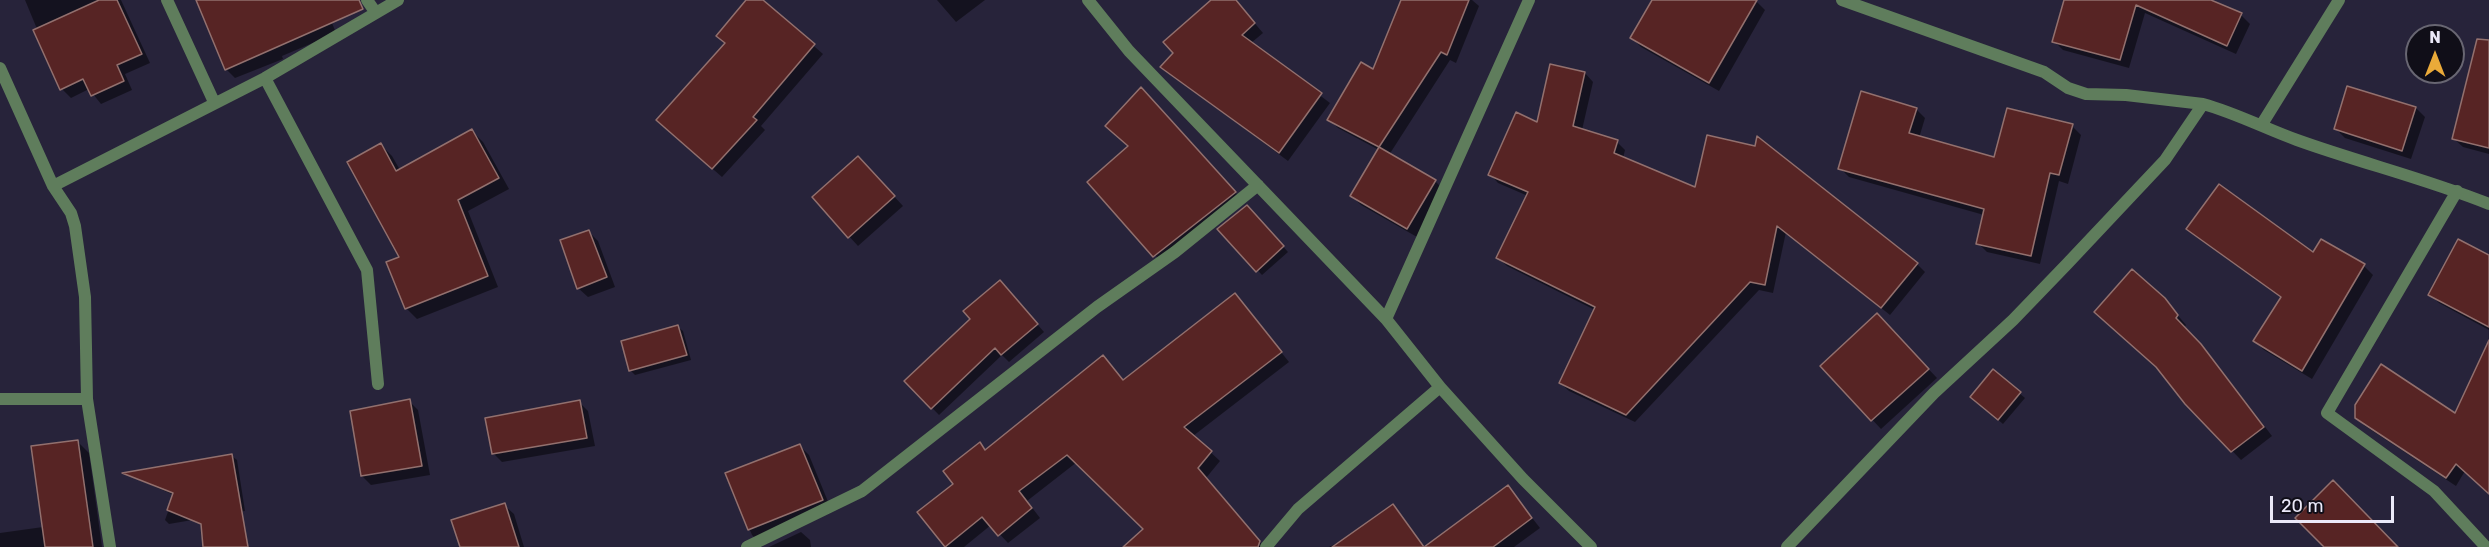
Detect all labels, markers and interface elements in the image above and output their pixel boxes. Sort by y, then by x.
north arrow [2405,24,2465,84]
text: N [2429,28,2441,47]
scale bar [2273,484,2398,522]
text: 20 m [2281,495,2323,517]

